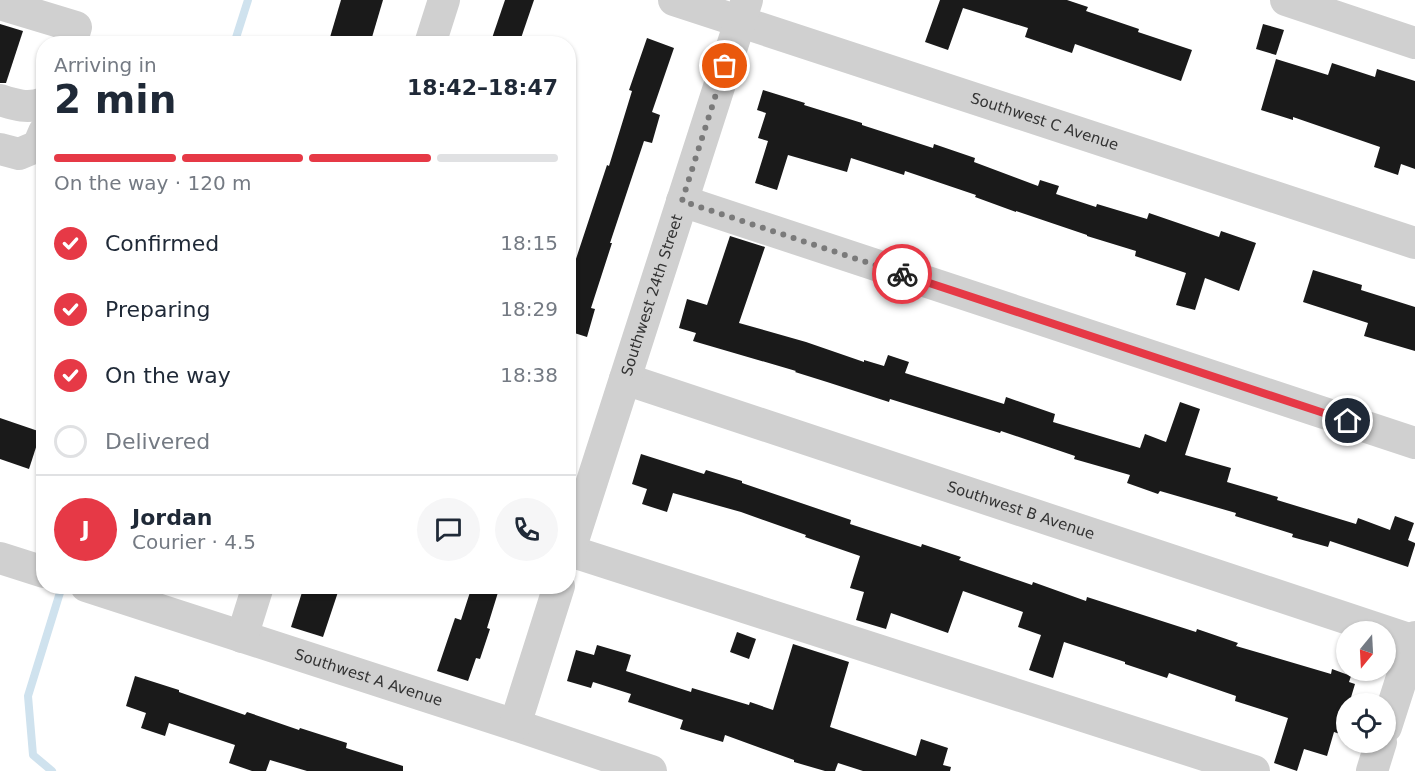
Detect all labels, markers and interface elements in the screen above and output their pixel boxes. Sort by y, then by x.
pin [699,40,750,91]
icon: bag [708,49,741,82]
text: Arriving in [54,53,157,77]
text: 18:42–18:47 [407,75,558,100]
text: 2 min [54,77,176,122]
street label: Southwest C Avenue [968,89,1121,154]
text: On the way · 120 m [54,171,252,195]
street label: Southwest 24th Street [618,212,686,378]
icon: check [54,227,87,260]
text: Confirmed [105,231,219,256]
text: 18:15 [500,231,558,255]
courier [872,244,932,304]
icon: bike [886,258,919,291]
icon: check [54,293,87,326]
text: Preparing [105,297,211,322]
text: 18:29 [500,297,558,321]
icon: check [54,359,87,392]
text: On the way [105,363,231,388]
text: 18:38 [500,363,558,387]
pin [1322,395,1373,446]
icon: home [1331,404,1364,437]
text: Delivered [105,429,210,454]
street label: Southwest B Avenue [945,477,1097,543]
button: chat [417,498,480,561]
button: phone [495,498,558,561]
text: Jordan [132,505,212,530]
text: J [81,517,90,542]
text: Courier · 4.5 [132,530,256,554]
north arrow [1336,621,1396,681]
map controls [1336,621,1396,753]
street label: Southwest A Avenue [292,645,445,710]
button: locate [1336,693,1396,753]

